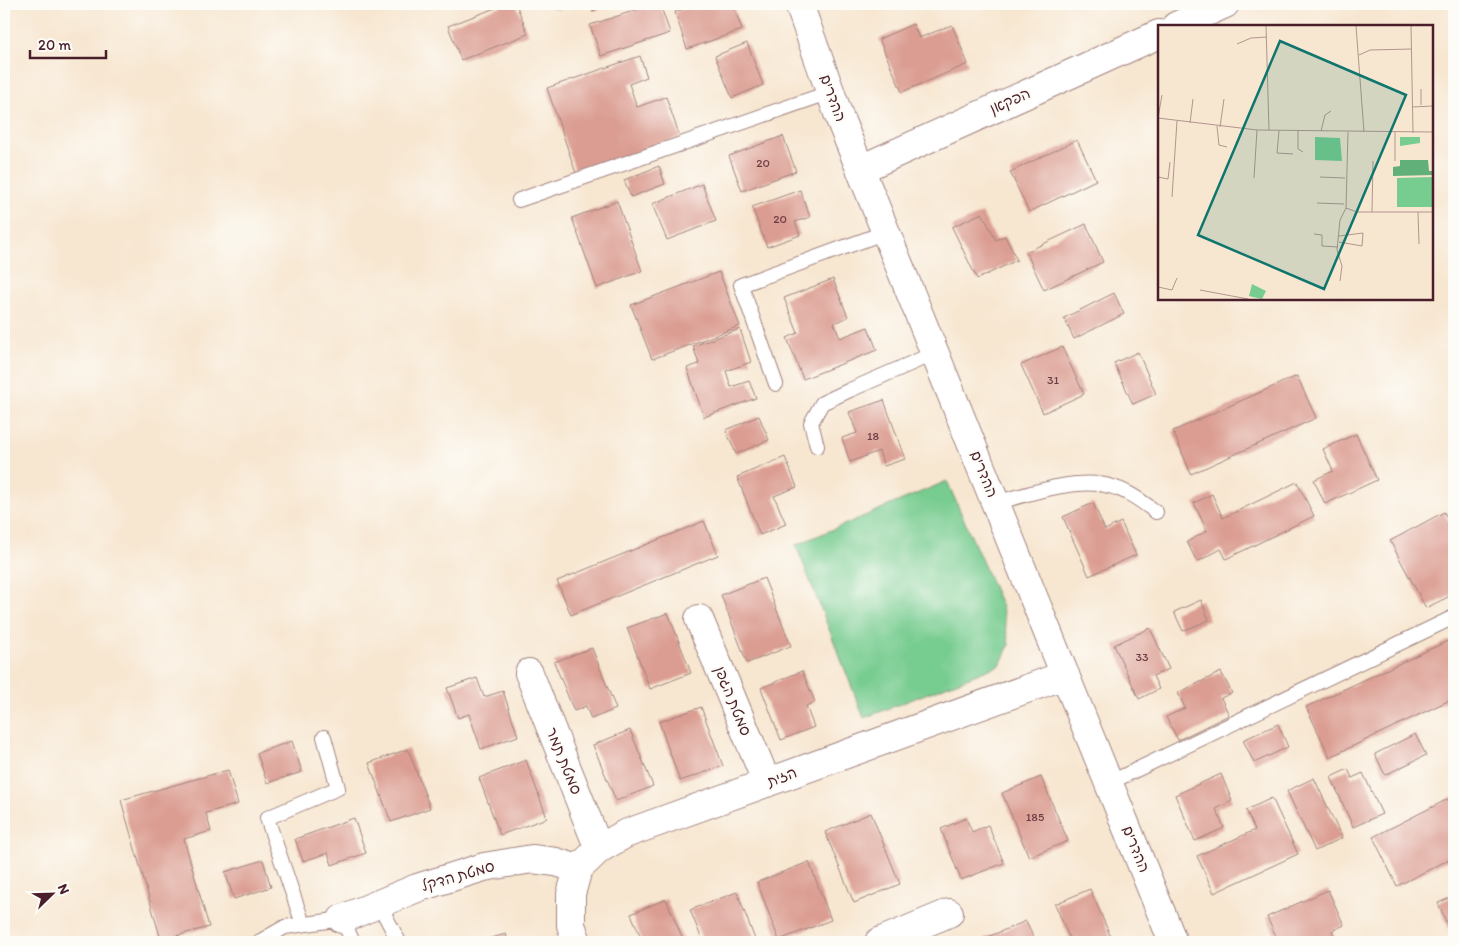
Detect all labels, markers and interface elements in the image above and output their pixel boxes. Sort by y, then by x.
inset map [1158,25,1433,300]
scale bar [30,28,106,60]
text: 20 m [38,36,72,54]
street label: ההדרים [816,72,850,124]
street label: הפקאן [987,84,1033,118]
house number: 20 [756,156,770,170]
house number: 20 [773,212,787,226]
house number: 31 [1047,373,1059,387]
house number: 18 [867,429,879,443]
street label: ההדרים [966,448,1002,500]
house number: 33 [1135,650,1149,664]
street label: סמטת הגפן [711,663,755,739]
street label: סמטת תמר [542,725,586,797]
street label: הזית [764,763,799,791]
house number: 185 [1026,810,1044,824]
street label: ההדרים [1118,823,1154,875]
street label: סמטת הדקל [419,857,497,895]
north arrow [28,868,78,918]
text: N [54,881,73,897]

